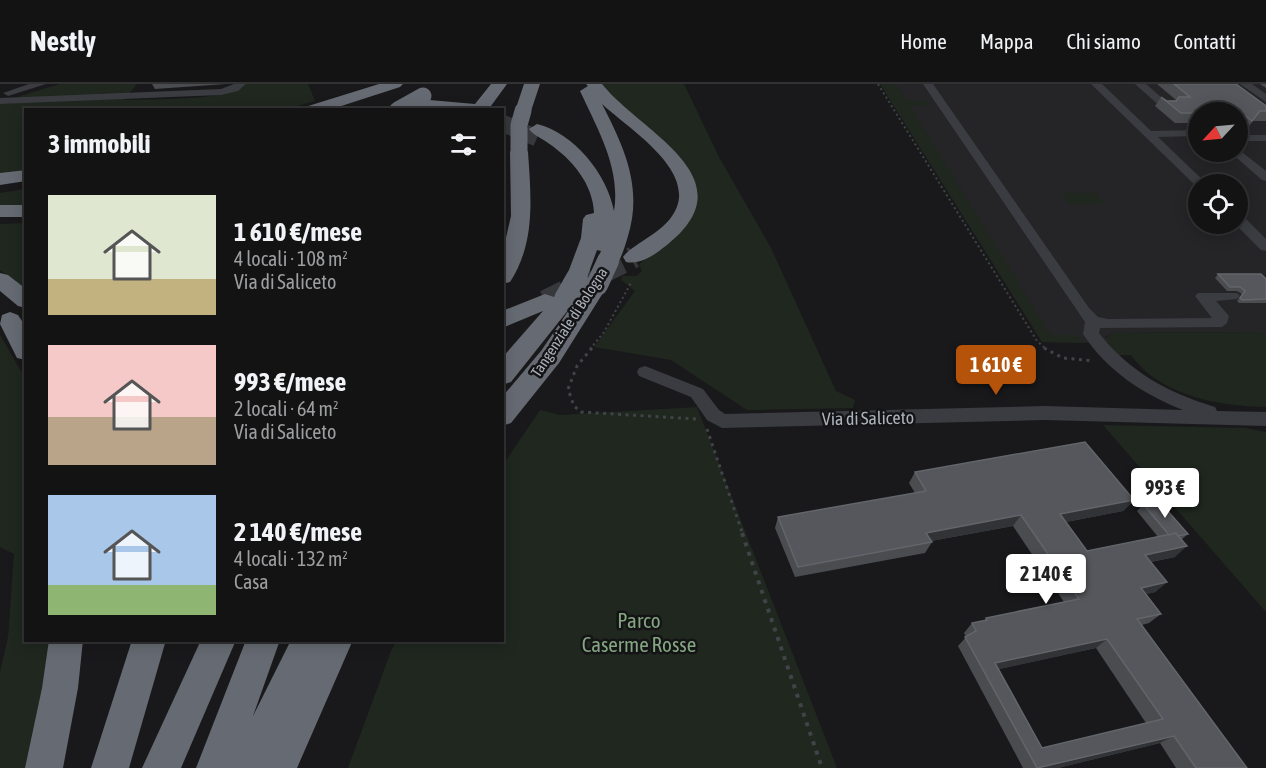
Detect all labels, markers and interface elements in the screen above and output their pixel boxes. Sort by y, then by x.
text: Nestly [30,25,96,57]
text: Home [900,29,947,53]
text: Mappa [980,29,1033,53]
text: Chi siamo [1066,29,1141,53]
text: Contatti [1174,29,1236,53]
north arrow [1188,102,1248,162]
map controls [1188,102,1248,234]
icon: filters [447,128,480,161]
text: 3 immobili [48,129,151,159]
button: locate [1188,174,1248,234]
text: 1 610 €/mese [234,217,362,247]
icon: home [96,219,168,291]
text: 4 locali · 108 m² [234,247,348,270]
street label: Tangenziale di Bologna [527,264,611,380]
text: Via di Saliceto [234,270,336,293]
pin: 1 610 € [941,345,1051,396]
text: 1 610 € [970,353,1022,376]
text: 993 €/mese [234,367,346,397]
icon: home [96,369,168,441]
text: 2 locali · 64 m² [234,397,339,420]
street label: Via di Saliceto [822,407,914,429]
text: Via di Saliceto [234,420,336,443]
pin: 993 € [1123,468,1207,519]
text: 993 € [1145,476,1185,499]
text: 2 140 €/mese [234,517,362,547]
icon: home [96,519,168,591]
text: 4 locali · 132 m² [234,547,348,570]
pin: 2 140 € [991,554,1101,605]
text: 2 140 € [1020,562,1072,585]
text: Casa [234,570,269,593]
park label: Parco Caserme Rosse [582,608,696,656]

